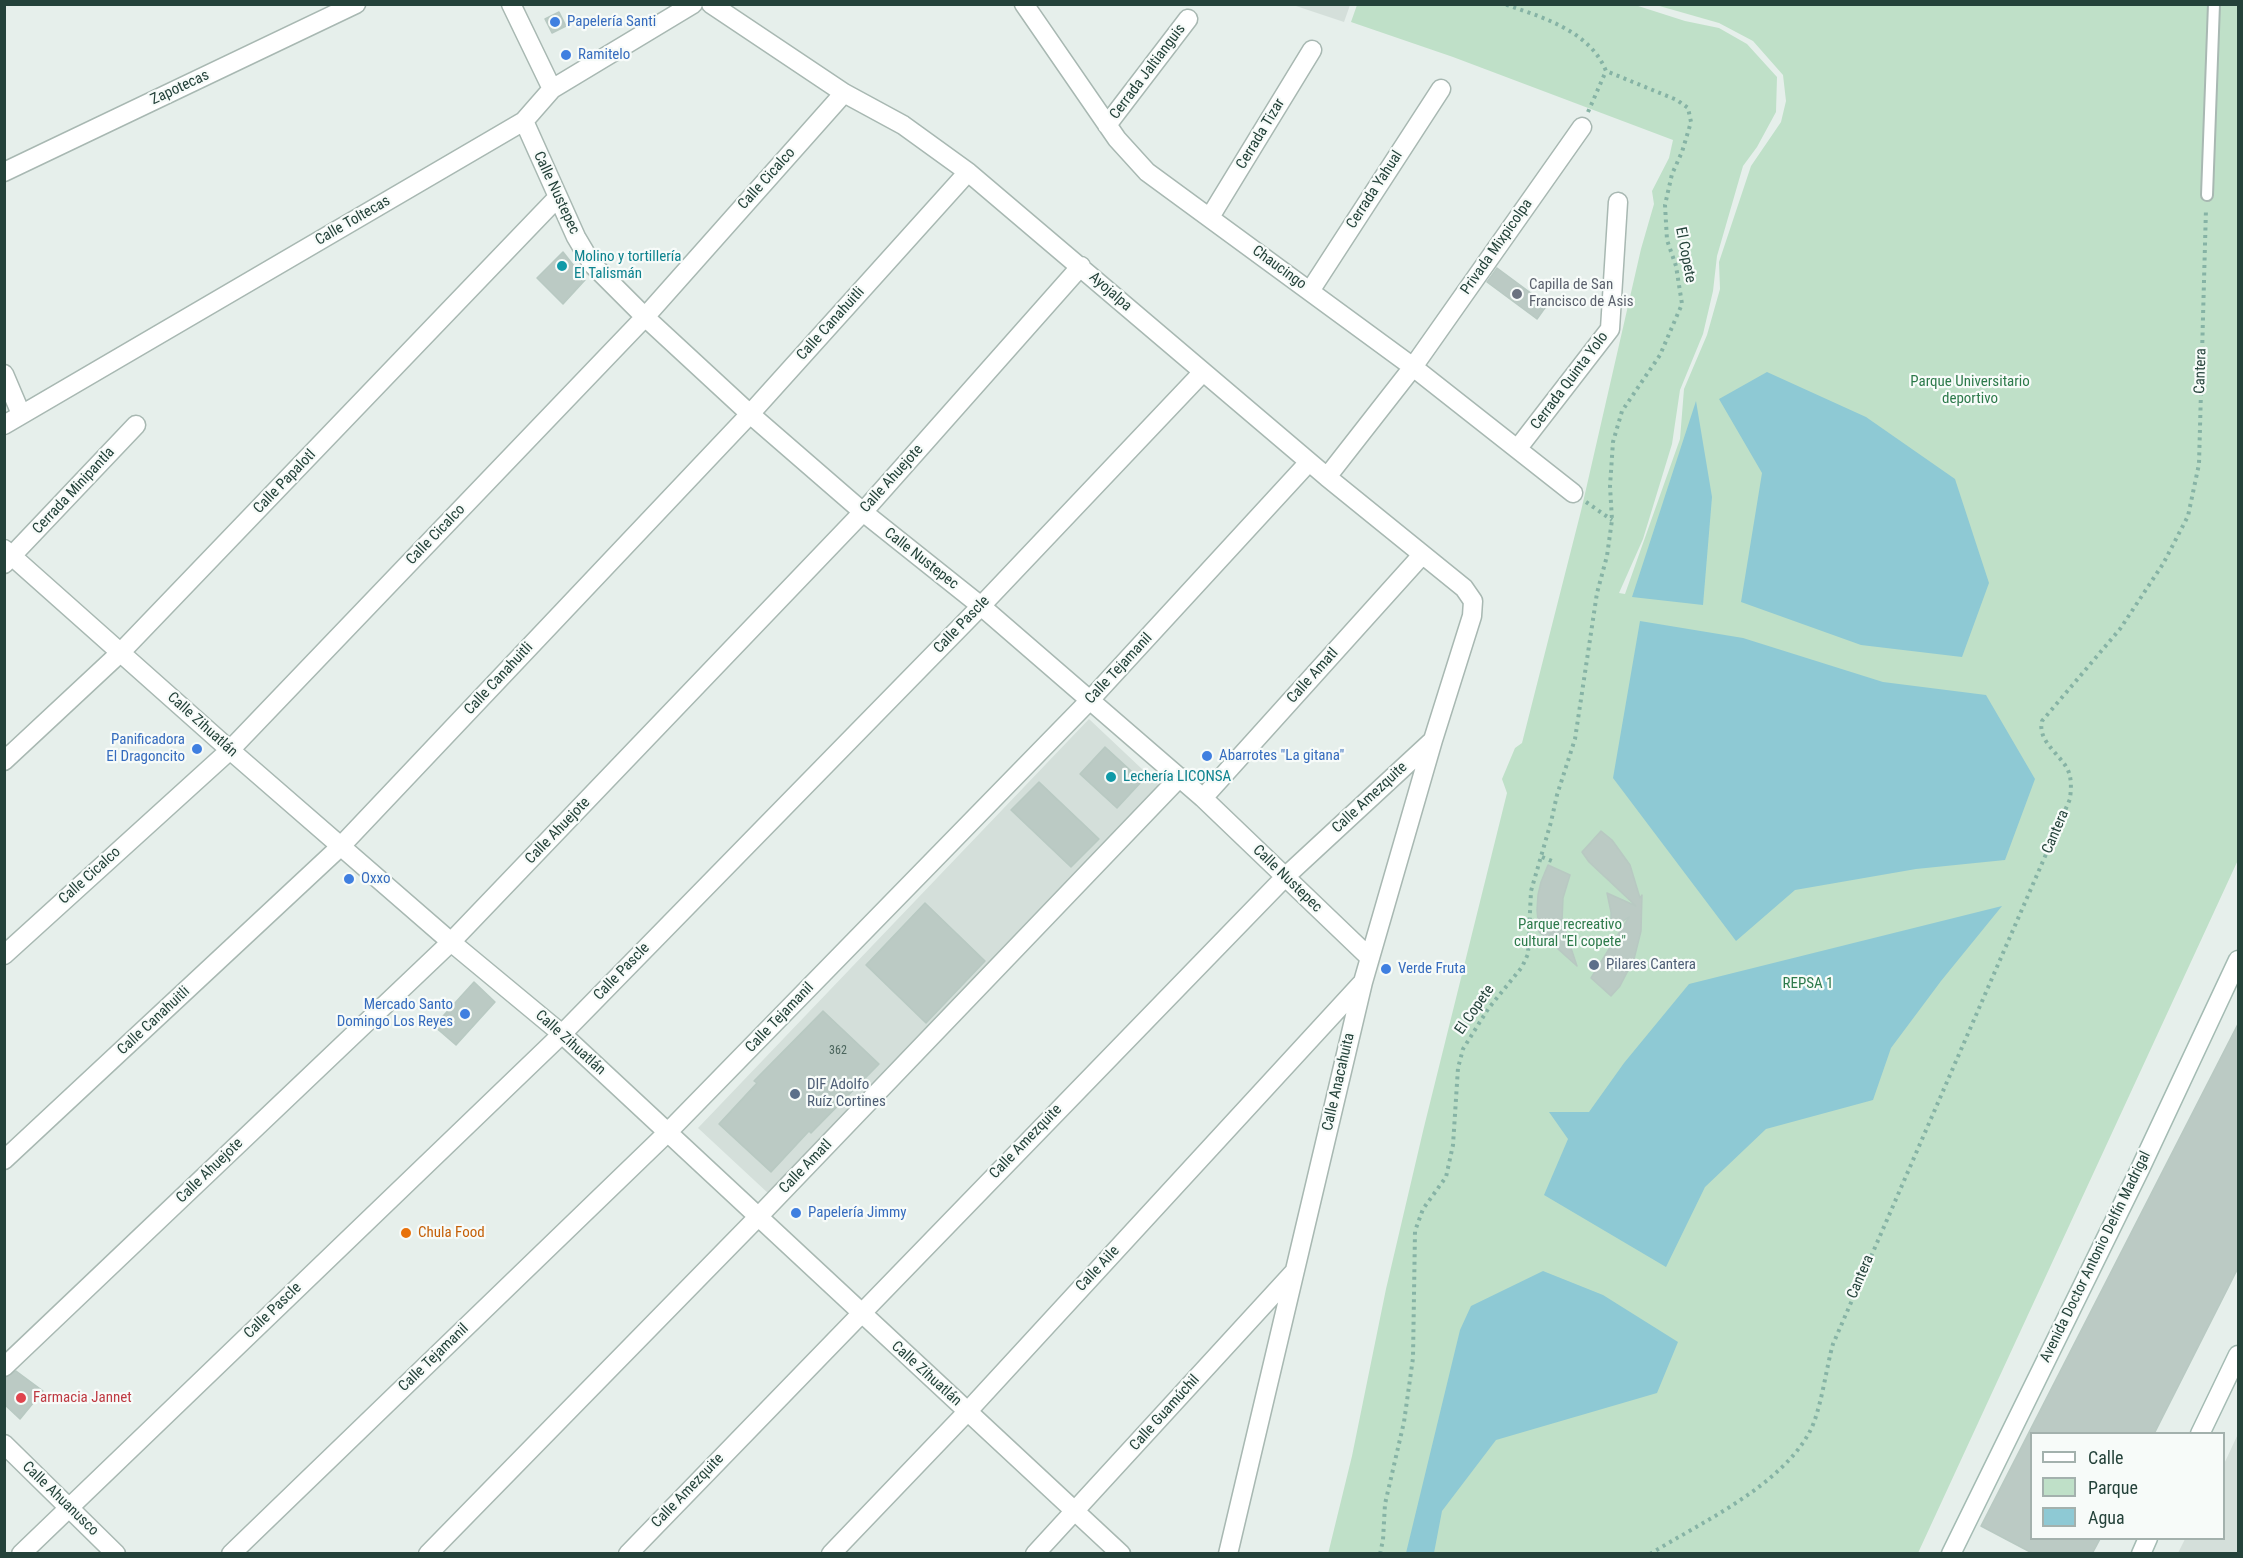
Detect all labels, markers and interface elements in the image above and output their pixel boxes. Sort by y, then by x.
place label: Papelería Santi [567,13,656,31]
marker: Papelería Santi [548,15,562,29]
street label: Cerrada Jaltianguis [1106,21,1190,123]
place label: Ramitelo [578,46,630,64]
marker: Ramitelo [559,48,573,62]
street label: Zapotecas [148,67,212,109]
street label: Cerrada Tizar [1233,95,1289,173]
street label: Calle Cicalco [735,144,799,214]
street label: Cerrada Yahual [1343,148,1407,232]
street label: Calle Nustepec [529,149,583,237]
street label: Calle Toltecas [312,192,394,250]
street label: Privada Mixpicolpa [1457,196,1537,298]
street label: El Copete [1671,226,1699,284]
street label: Chaucingo [1248,242,1310,294]
place label: Molino y tortillería El Talismán [574,248,682,283]
marker: Molino y tortillería El Talismán [555,259,569,273]
street label: Ayojalpa [1085,269,1135,315]
place label: Capilla de San Francisco de Asis [1529,276,1634,311]
street label: Calle Canahuitli [793,284,869,364]
marker: Capilla de San Francisco de Asis [1510,287,1524,301]
street label: Cerrada Quinta Yolo [1527,329,1613,433]
street label: Cantera [2191,348,2211,394]
park label: Parque Universitario deportivo [1910,373,2030,408]
street label: Calle Ahuejote [857,441,927,517]
street label: Cerrada Minipantla [29,444,119,538]
street label: Calle Papalotl [250,446,320,518]
street label: Calle Cicalco [403,501,469,569]
street label: Calle Nustepec [880,524,962,594]
street label: Calle Pascle [930,593,994,657]
street label: Calle Tejamanil [1082,630,1156,708]
street label: Calle Canahuitli [461,639,537,719]
street label: Calle Amatl [1284,645,1342,707]
street label: Calle Zihuatlán [163,689,241,761]
place label: Panificadora El Dragoncito [106,731,185,766]
marker: Panificadora El Dragoncito [190,742,204,756]
place label: Abarrotes "La gitana" [1219,747,1344,765]
marker: Abarrotes "La gitana" [1200,749,1214,763]
street label: Calle Amezquite [1329,759,1411,837]
place label: Lechería LICONSA [1123,768,1231,786]
marker: Lechería LICONSA [1104,770,1118,784]
street label: Calle Ahuejote [522,794,594,868]
street label: Cantera [2039,807,2073,857]
street label: Calle Nustepec [1249,842,1325,916]
street label: Calle Cicalco [55,844,125,908]
place label: Oxxo [361,870,391,888]
marker: Oxxo [342,872,356,886]
park label: Parque recreativo cultural "El copete" [1514,916,1626,951]
street label: Calle Pascle [590,940,654,1004]
place label: Pilares Cantera [1606,956,1696,974]
marker: Pilares Cantera [1587,958,1601,972]
place label: Verde Fruta [1398,960,1466,978]
marker: Verde Fruta [1379,962,1393,976]
park label: REPSA 1 [1782,975,1834,993]
street label: Calle Tejamanil [742,979,818,1057]
street label: El Copete [1451,982,1499,1038]
street label: Calle Canahuitli [114,983,194,1059]
place label: Mercado Santo Domingo Los Reyes [337,996,453,1031]
marker: Mercado Santo Domingo Los Reyes [458,1007,472,1021]
street label: Calle Zihuatlán [531,1007,609,1079]
street label: Calle Anacahuita [1319,1031,1359,1133]
house number: 362 [829,1044,847,1058]
place label: DIF Adolfo Ruíz Cortines [807,1076,886,1111]
marker: DIF Adolfo Ruíz Cortines [788,1087,802,1101]
street label: Calle Amezquite [986,1101,1066,1183]
street label: Calle Ahuejote [173,1135,247,1207]
street label: Calle Amatl [776,1136,836,1198]
street label: Avenida Doctor Antonio Delfín Madrigal [2037,1148,2155,1366]
place label: Papelería Jimmy [808,1204,907,1222]
marker: Papelería Jimmy [789,1206,803,1220]
place label: Chula Food [418,1224,485,1242]
marker: Chula Food [399,1226,413,1240]
street label: Calle Aile [1072,1243,1124,1295]
street label: Cantera [1844,1252,1878,1302]
street label: Calle Pascle [241,1279,305,1343]
street label: Calle Tejamanil [395,1320,473,1396]
street label: Calle Zihuatlán [887,1338,965,1410]
street label: Calle Guamúchil [1126,1371,1204,1455]
place label: Farmacia Jannet [33,1389,132,1407]
marker: Farmacia Jannet [14,1391,28,1405]
legend [2030,1432,2225,1540]
text: Calle [2088,1447,2124,1468]
street label: Calle Amezquite [648,1450,728,1532]
street label: Calle Ahuanusco [18,1458,102,1540]
text: Parque [2088,1477,2138,1498]
text: Agua [2088,1507,2125,1528]

